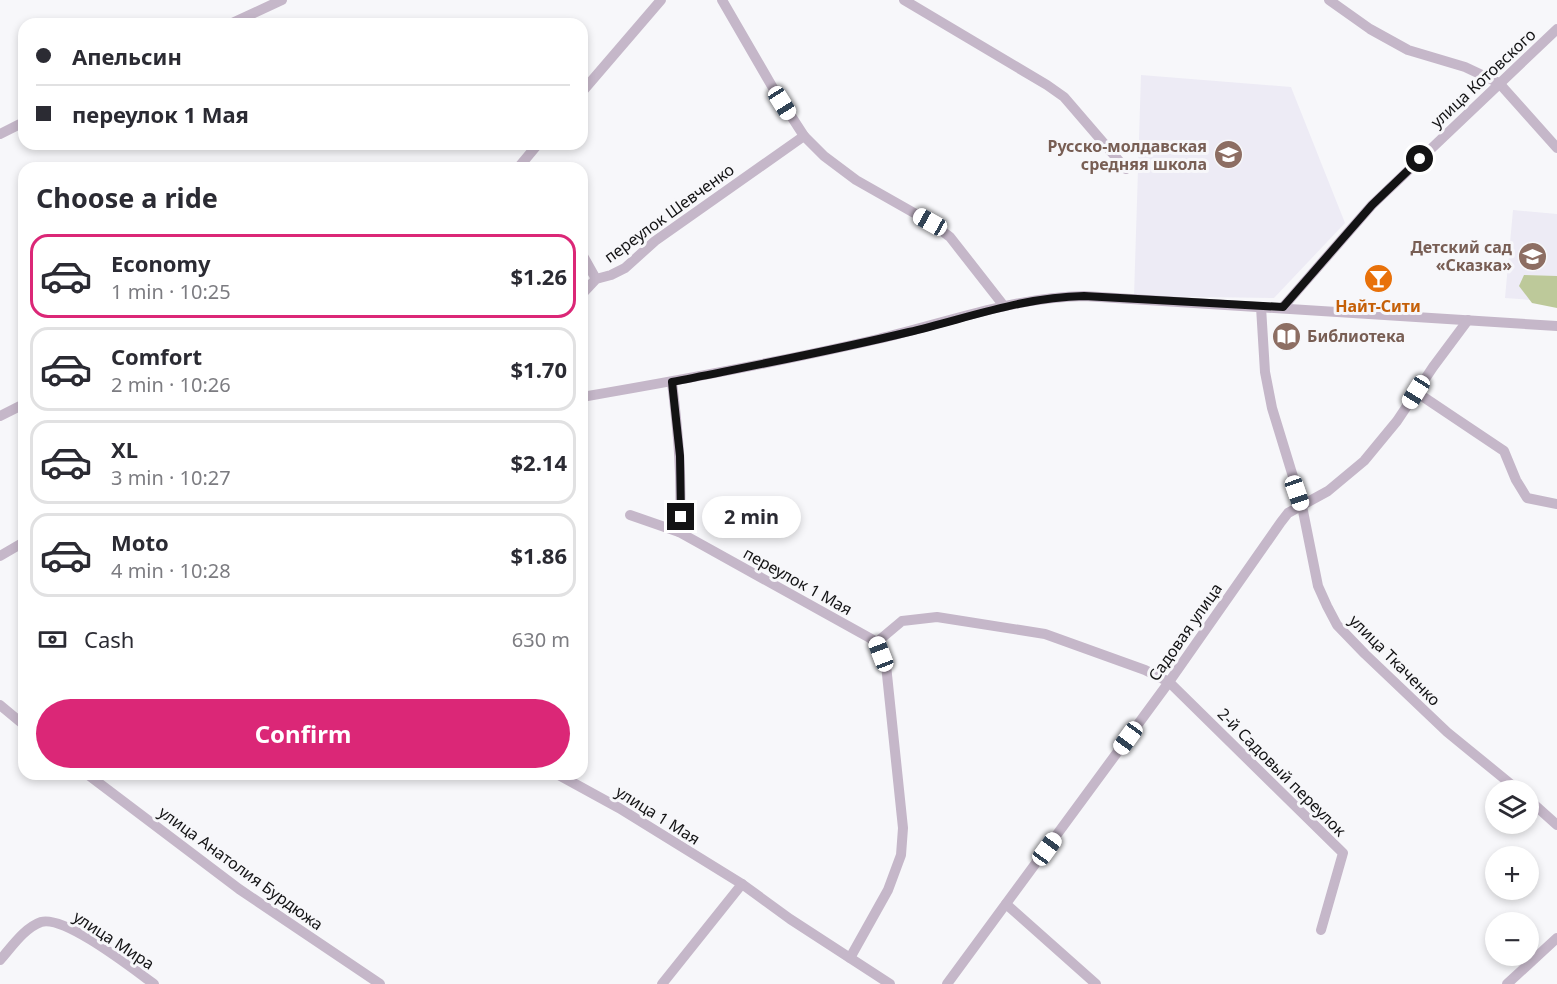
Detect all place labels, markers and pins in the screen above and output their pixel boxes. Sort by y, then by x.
place label: Русско-молдавская средняя школа [1047,135,1207,175]
school or university icon: Русско-молдавская средняя школа [1212,139,1244,171]
place label: Детский сад «Сказка» [1410,236,1513,276]
school or university icon: Детский сад «Сказка» [1517,240,1549,272]
bar icon: Найт-Сити [1362,262,1394,294]
place label: Найт-Сити [1335,295,1421,317]
library icon: Библиотека [1270,320,1302,352]
place label: Библиотека [1307,325,1405,347]

